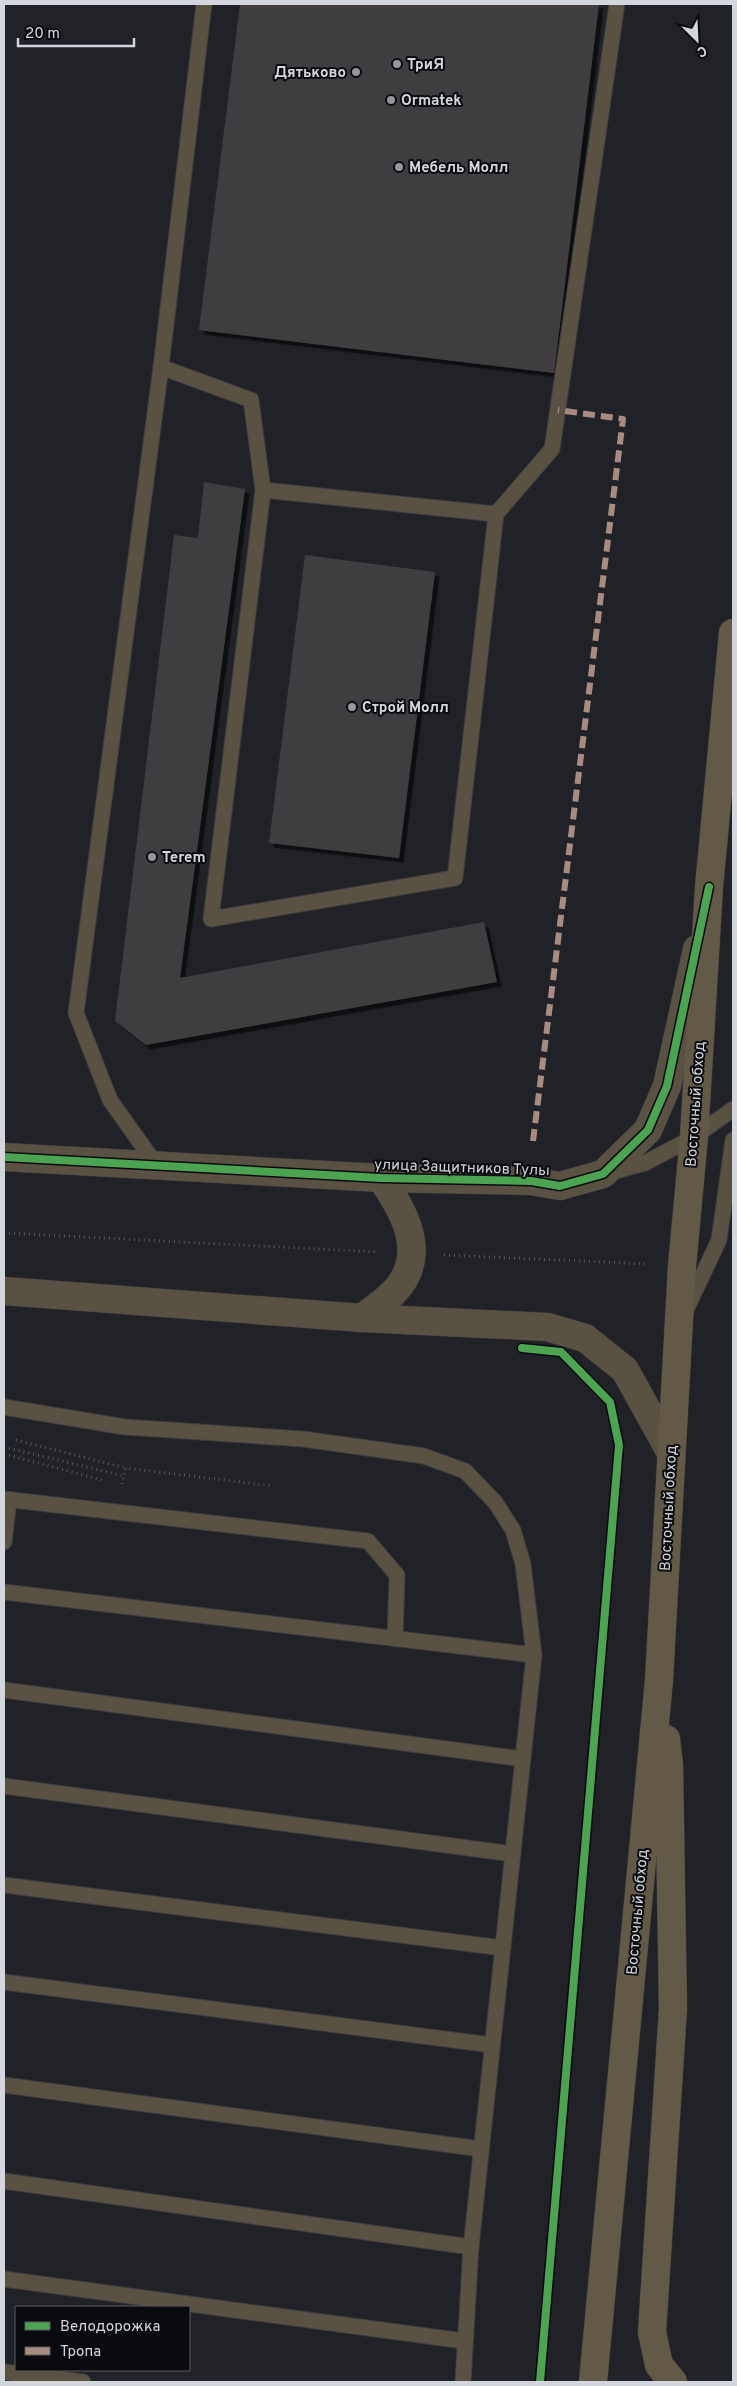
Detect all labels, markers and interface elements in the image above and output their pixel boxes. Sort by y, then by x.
scale bar [18,15,134,47]
north arrow [672,15,722,65]
text: 20 m [25,25,60,44]
text: С [694,41,709,60]
place label: ТриЯ [407,56,444,75]
marker: ТриЯ [391,58,403,70]
place label: Дятьково [274,64,346,83]
marker: Дятьково [350,66,362,78]
place label: Ormatek [401,92,462,111]
marker: Ormatek [385,94,397,106]
place label: Мебель Молл [409,159,508,178]
marker: Мебель Молл [393,161,405,173]
place label: Строй Молл [362,699,449,718]
marker: Строй Молл [346,701,358,713]
place label: Terem [162,849,206,868]
marker: Terem [146,851,158,863]
street label: Восточный обход [683,1041,710,1168]
street label: улица Защитников Тулы [374,1156,550,1181]
street label: Восточный обход [657,1445,682,1571]
street label: Восточный обход [624,1849,653,1976]
legend [15,2306,190,2371]
text: Велодорожка [60,2318,160,2337]
text: Тропа [60,2343,101,2362]

